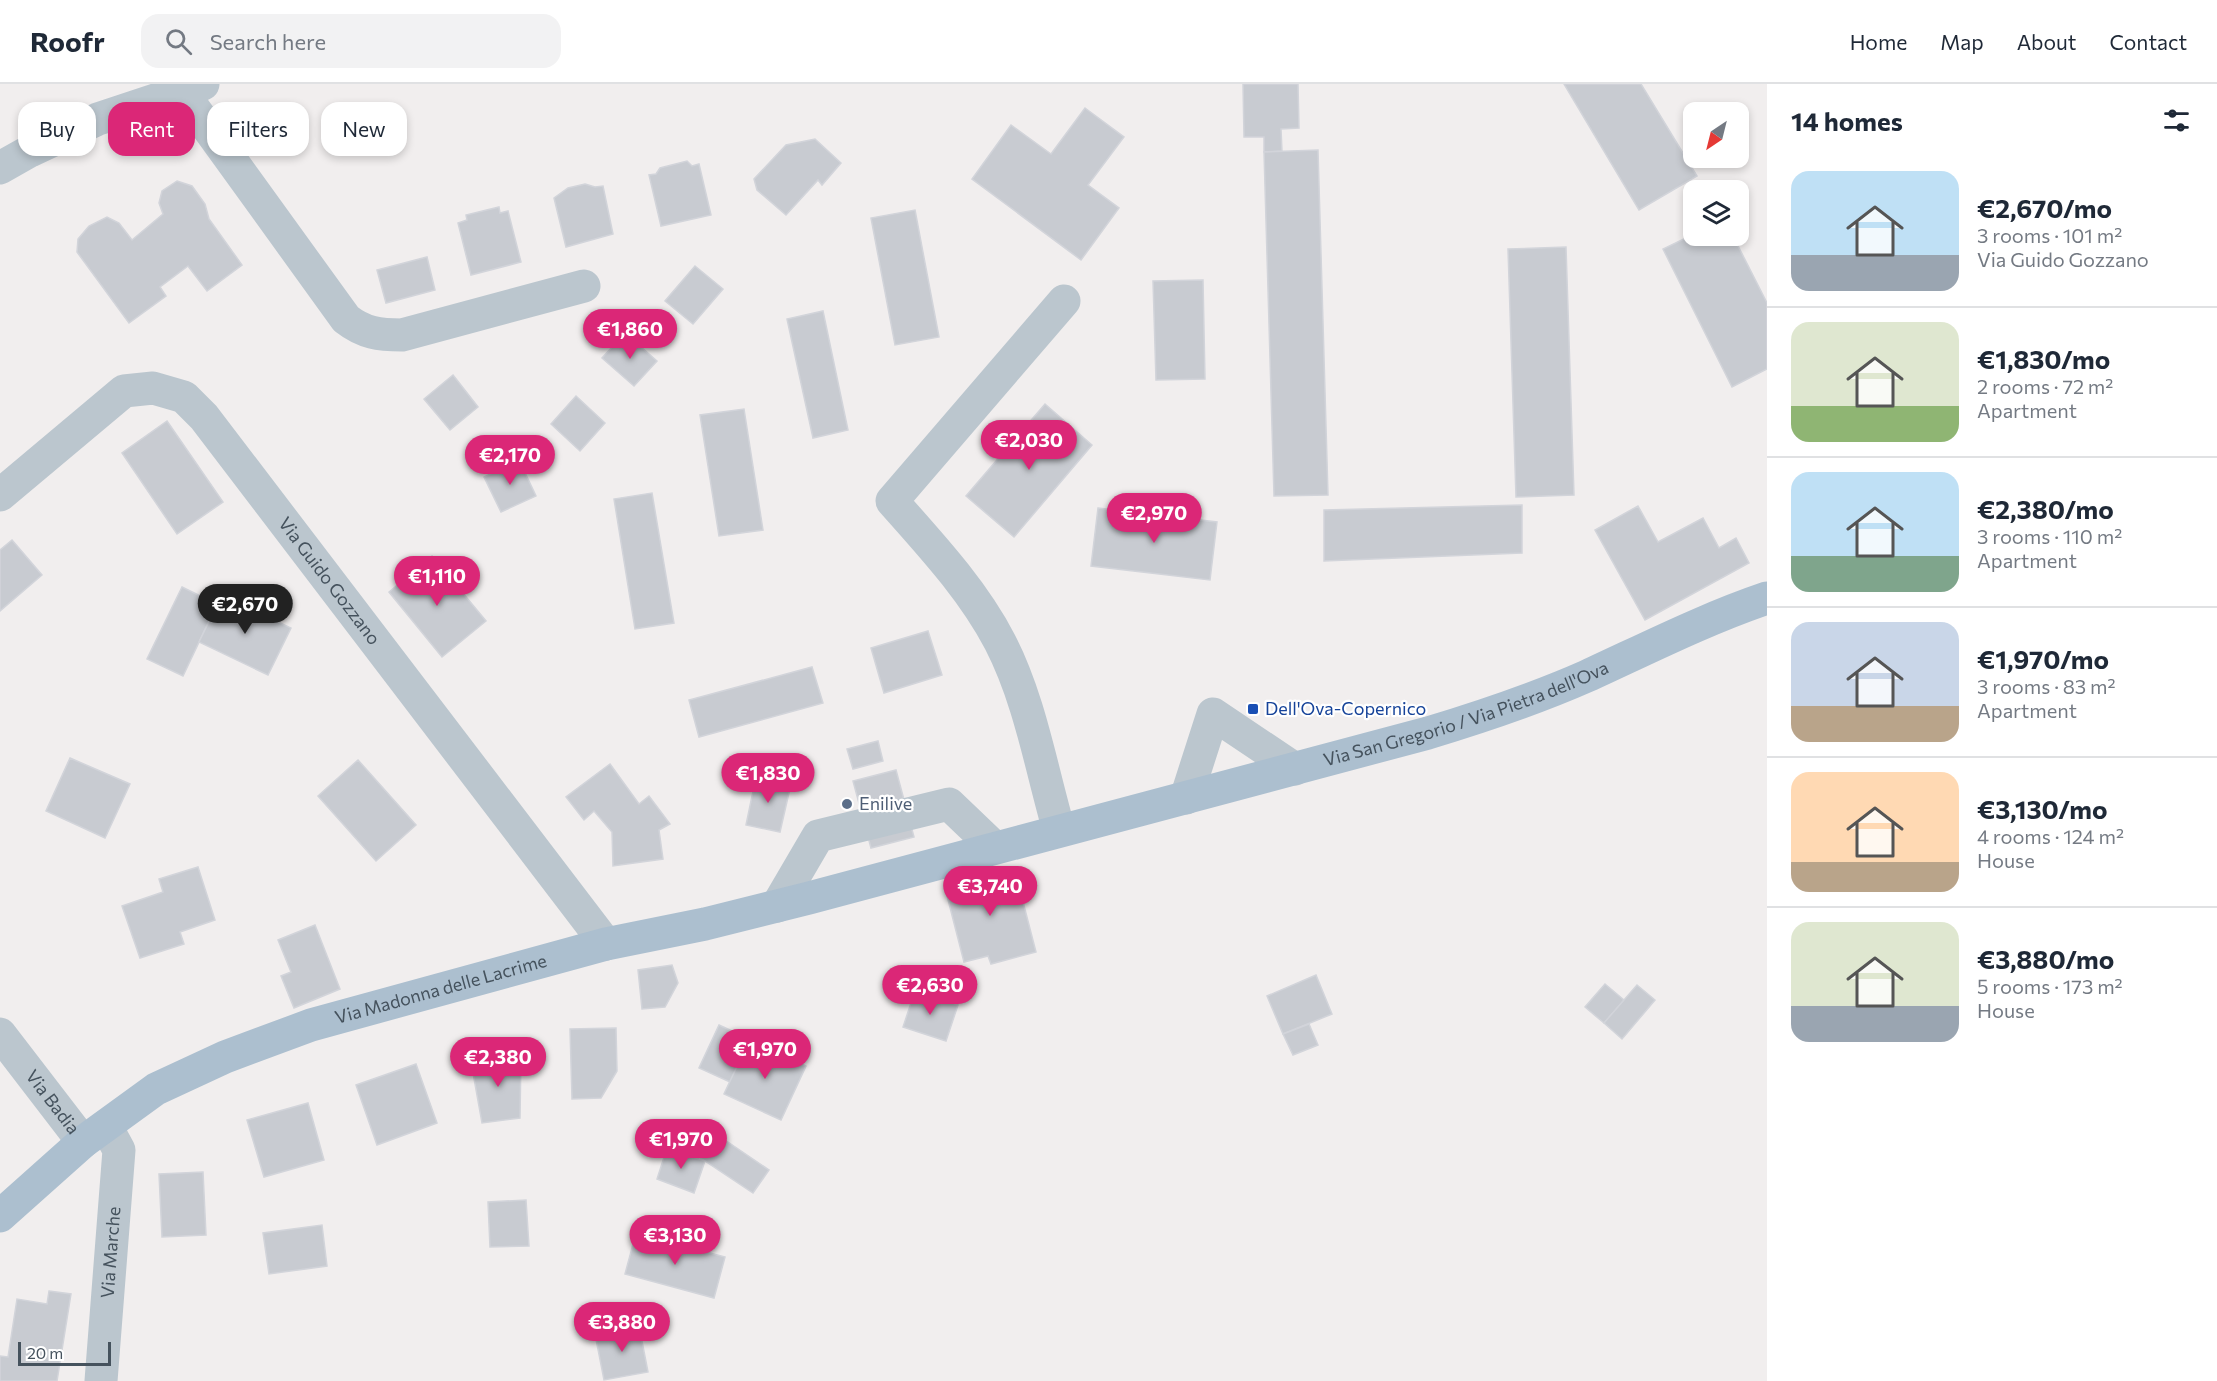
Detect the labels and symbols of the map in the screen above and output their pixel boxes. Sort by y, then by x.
north arrow [1683,102,1749,168]
pin: €1,860 [581,309,679,360]
pin: €2,030 [980,420,1078,471]
pin: €2,170 [461,435,559,486]
pin: €2,970 [1105,493,1203,544]
street label: Via Guido Gozzano [274,512,386,649]
pin: €1,110 [388,556,486,607]
pin: €2,670 [196,584,294,635]
street label: Via San Gregorio / Via Pietra dell'Ova [1321,656,1612,770]
place label: Dell'Ova-Copernico [1265,697,1426,719]
marker: Dell'Ova-Copernico [1246,702,1260,716]
pin: €1,830 [719,753,817,804]
place label: Enilive [859,792,912,814]
marker: Enilive [840,797,854,811]
pin: €3,740 [941,866,1039,917]
street label: Via Madonna delle Lacrime [332,949,549,1028]
pin: €2,630 [881,965,979,1016]
pin: €1,970 [716,1029,814,1080]
pin: €2,380 [449,1037,547,1088]
street label: Via Badia [22,1065,85,1138]
pin: €1,970 [632,1119,730,1170]
street label: Via Marche [95,1206,125,1299]
pin: €3,130 [626,1215,724,1266]
pin: €3,880 [573,1302,671,1353]
scale bar [18,1339,111,1366]

